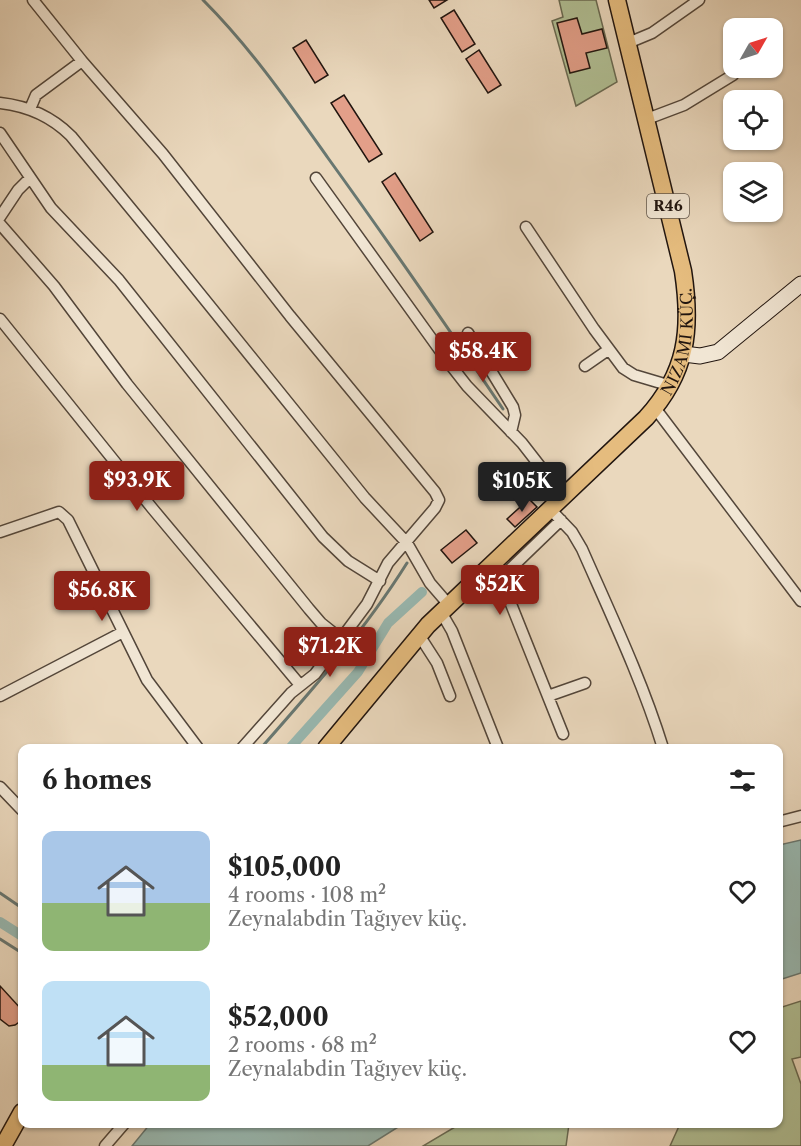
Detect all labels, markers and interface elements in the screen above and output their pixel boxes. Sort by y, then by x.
north arrow [723,18,783,78]
map controls [723,18,783,222]
button: locate [723,90,783,150]
button: layers [723,162,783,222]
road number: R46 [647,194,689,218]
street label: NIZAMI KÜÇ. [656,287,697,399]
pin: $58.4K [434,332,532,383]
text: $58.4K [449,339,517,363]
pin: $93.9K [88,461,186,512]
pin: $105K [480,462,564,513]
text: $93.9K [103,468,171,492]
text: $105K [492,469,552,493]
pin: $52K [464,565,536,616]
pin: $56.8K [53,571,151,622]
text: $52K [475,572,525,596]
text: $56.8K [68,578,136,602]
pin: $71.2K [281,627,379,678]
text: $71.2K [298,634,362,658]
text: 6 homes [42,764,152,796]
icon: filters [726,764,759,797]
text: $105,000 [228,851,341,883]
icon: home [90,855,162,927]
icon: heart [726,875,759,908]
text: 4 rooms · 108 m² [228,883,386,907]
text: Zeynalabdin Tağıyev küç. [228,907,467,931]
text: $52,000 [228,1001,329,1033]
icon: home [90,1005,162,1077]
icon: heart [726,1025,759,1058]
text: 2 rooms · 68 m² [228,1033,377,1057]
text: Zeynalabdin Tağıyev küç. [228,1057,467,1081]

